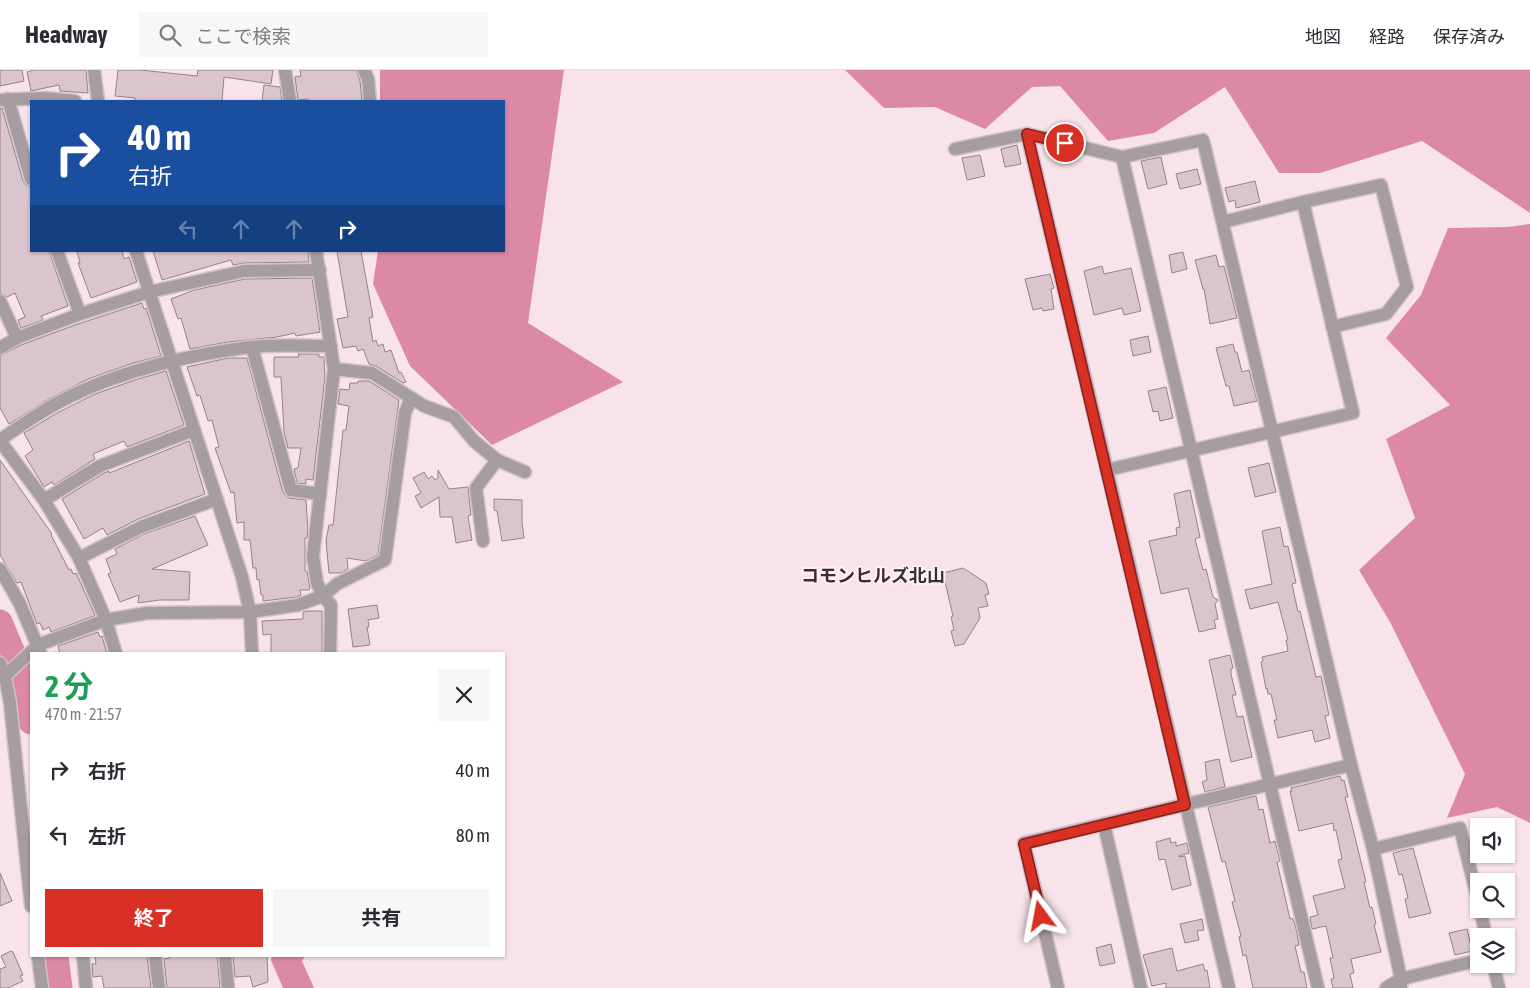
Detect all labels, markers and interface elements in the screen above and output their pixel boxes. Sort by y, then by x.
search box [138,12,488,57]
text: Headway [25,21,108,48]
icon: search [156,21,184,49]
text: ここで検索 [196,25,291,47]
text: 地図 [1305,26,1341,47]
text: 経路 [1369,26,1405,47]
text: 保存済み [1433,26,1505,47]
text: 40 m [128,117,191,157]
icon: right [45,120,110,185]
pin [1044,122,1086,164]
icon: arrive [1051,129,1079,157]
text: 右折 [128,163,172,189]
icon: left [174,215,202,243]
icon: ahead [227,215,255,243]
icon: ahead [280,215,308,243]
icon: right [333,215,361,243]
district label: コモンヒルズ北山 [801,565,945,586]
text: 2 分 [45,669,93,703]
button: close [438,669,490,721]
text: 470 m · 21:57 [45,705,122,723]
icon: right [45,756,73,784]
text: 40 m [456,759,490,781]
text: 右折 [88,760,126,782]
map controls [1470,818,1515,973]
button: sound [1470,818,1515,863]
icon: left [45,821,73,849]
text: 80 m [456,824,490,846]
text: 左折 [88,825,126,847]
button: search [1470,873,1515,918]
button: 終了 [45,889,263,947]
button: 共有 [273,889,490,947]
position arrow [1014,889,1066,941]
button: layers [1470,928,1515,973]

